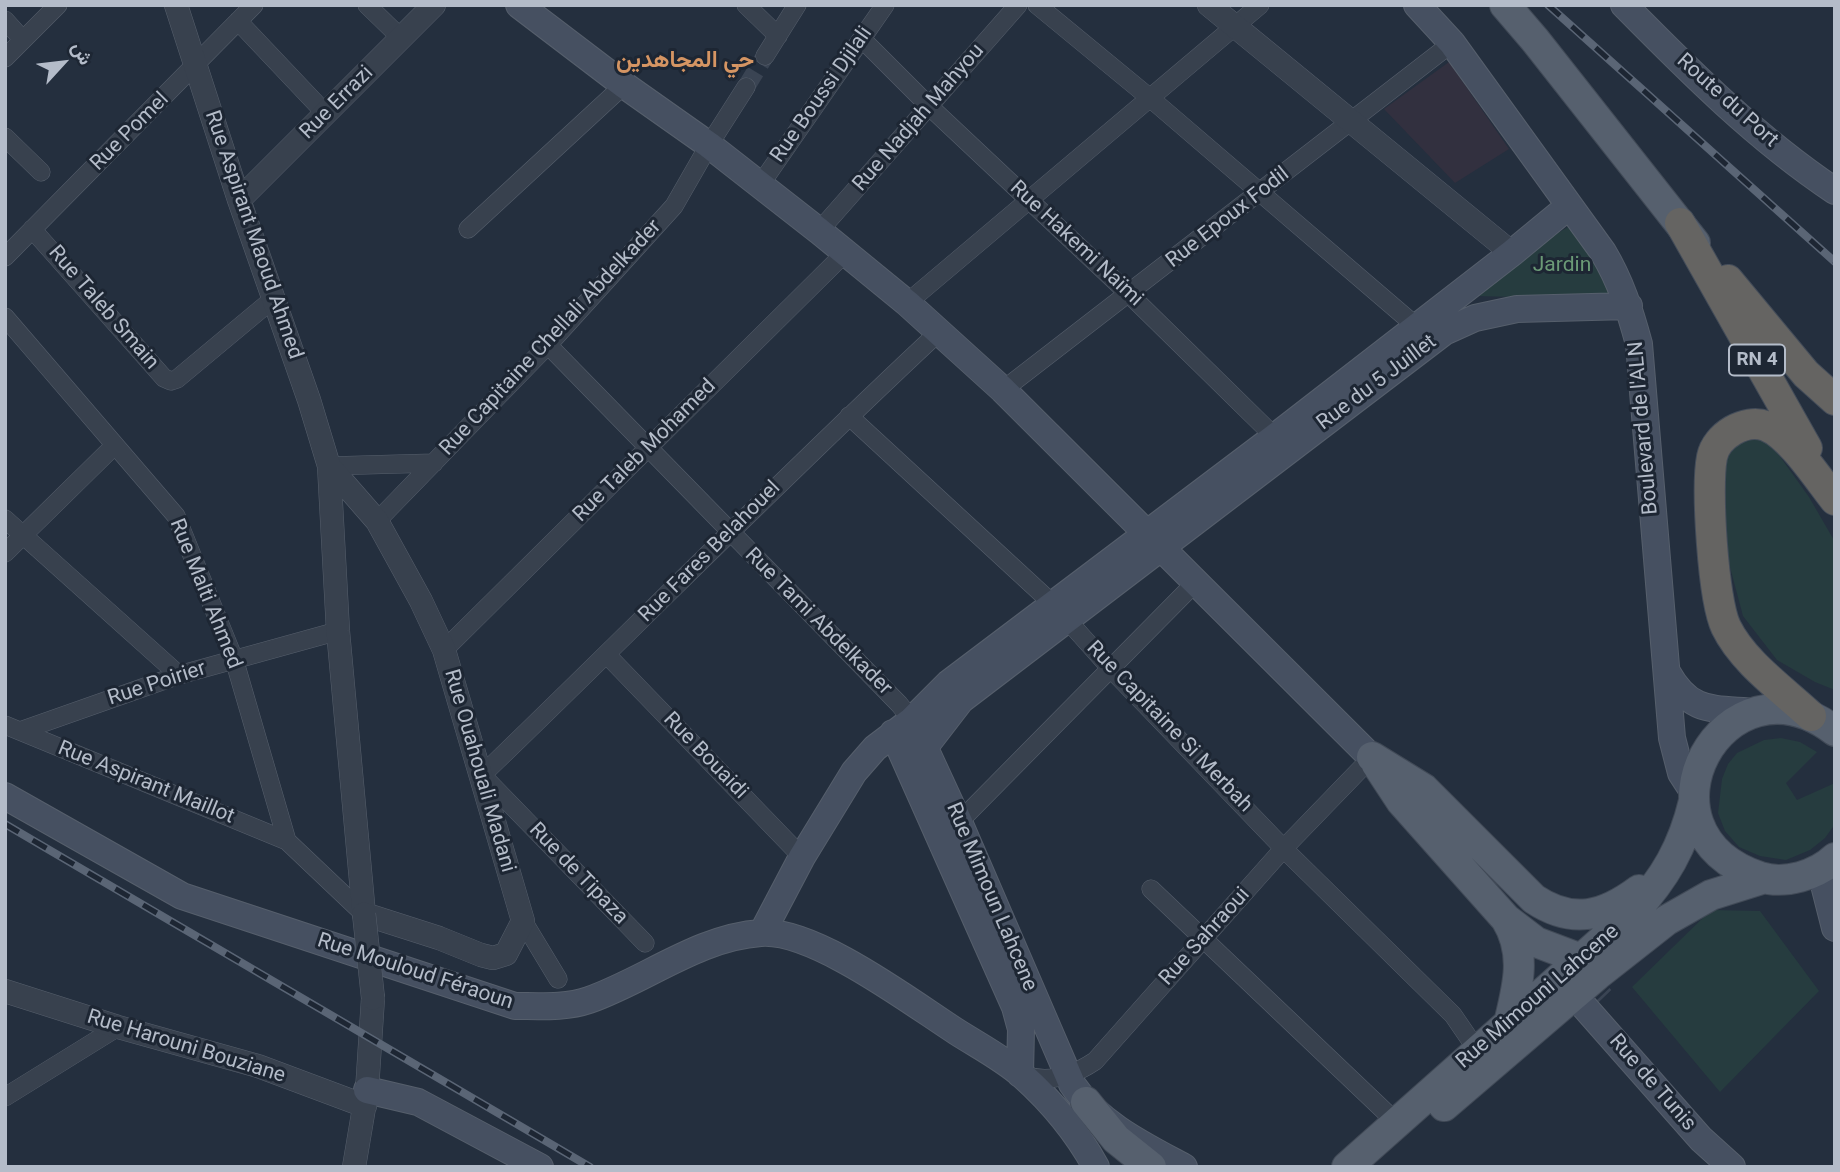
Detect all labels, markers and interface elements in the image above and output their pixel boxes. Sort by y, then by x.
street label: Rue Boussi Djilali [766,22,878,168]
north arrow [28,28,98,98]
text: ش [67,38,98,69]
street label: Rue Nadjah Mahyou [848,39,990,197]
district label: حي المجاهدين [616,47,754,75]
street label: Route du Port [1671,49,1783,153]
street label: Rue Errazi [295,61,379,145]
street label: Rue Pomel [86,88,174,176]
street label: Rue Aspirant Maoud Ahmed [199,107,307,363]
street label: Rue Epoux Fodil [1161,162,1295,274]
street label: Rue Hakemi Naïmi [1004,176,1148,312]
street label: Rue Capitaine Chellali Abdelkader [435,215,667,461]
street label: Rue Taleb Smain [42,241,164,375]
park label: Jardin [1533,253,1591,279]
street label: Rue du 5 Juillet [1312,330,1442,436]
street label: Boulevard de l'ALN [1624,340,1664,516]
road number: RN 4 [1729,344,1785,376]
street label: Rue Taleb Mohamed [568,374,722,528]
street label: Rue Fares Belahouel [634,476,786,628]
street label: Rue Malti Ahmed [163,515,247,673]
street label: Rue Tami Abdelkader [739,543,897,701]
street label: Rue Capitaine Si Merbah [1081,636,1257,818]
street label: Rue Poirier [105,656,209,712]
street label: Rue Ouahouali Madani [438,667,520,875]
street label: Rue Bouaidi [657,707,753,805]
street label: Rue Aspirant Maillot [54,736,238,830]
street label: Rue Mimoun Lahcene [940,799,1042,995]
street label: Rue de Tipaza [523,818,633,930]
street label: Rue Sahraoui [1154,883,1256,991]
street label: Rue Mimouni Lahcene [1451,919,1625,1075]
street label: Rue Mouloud Féraoun [314,928,516,1016]
street label: Rue Harouni Bouziane [84,1005,288,1089]
street label: Rue de Tunis [1603,1030,1701,1136]

